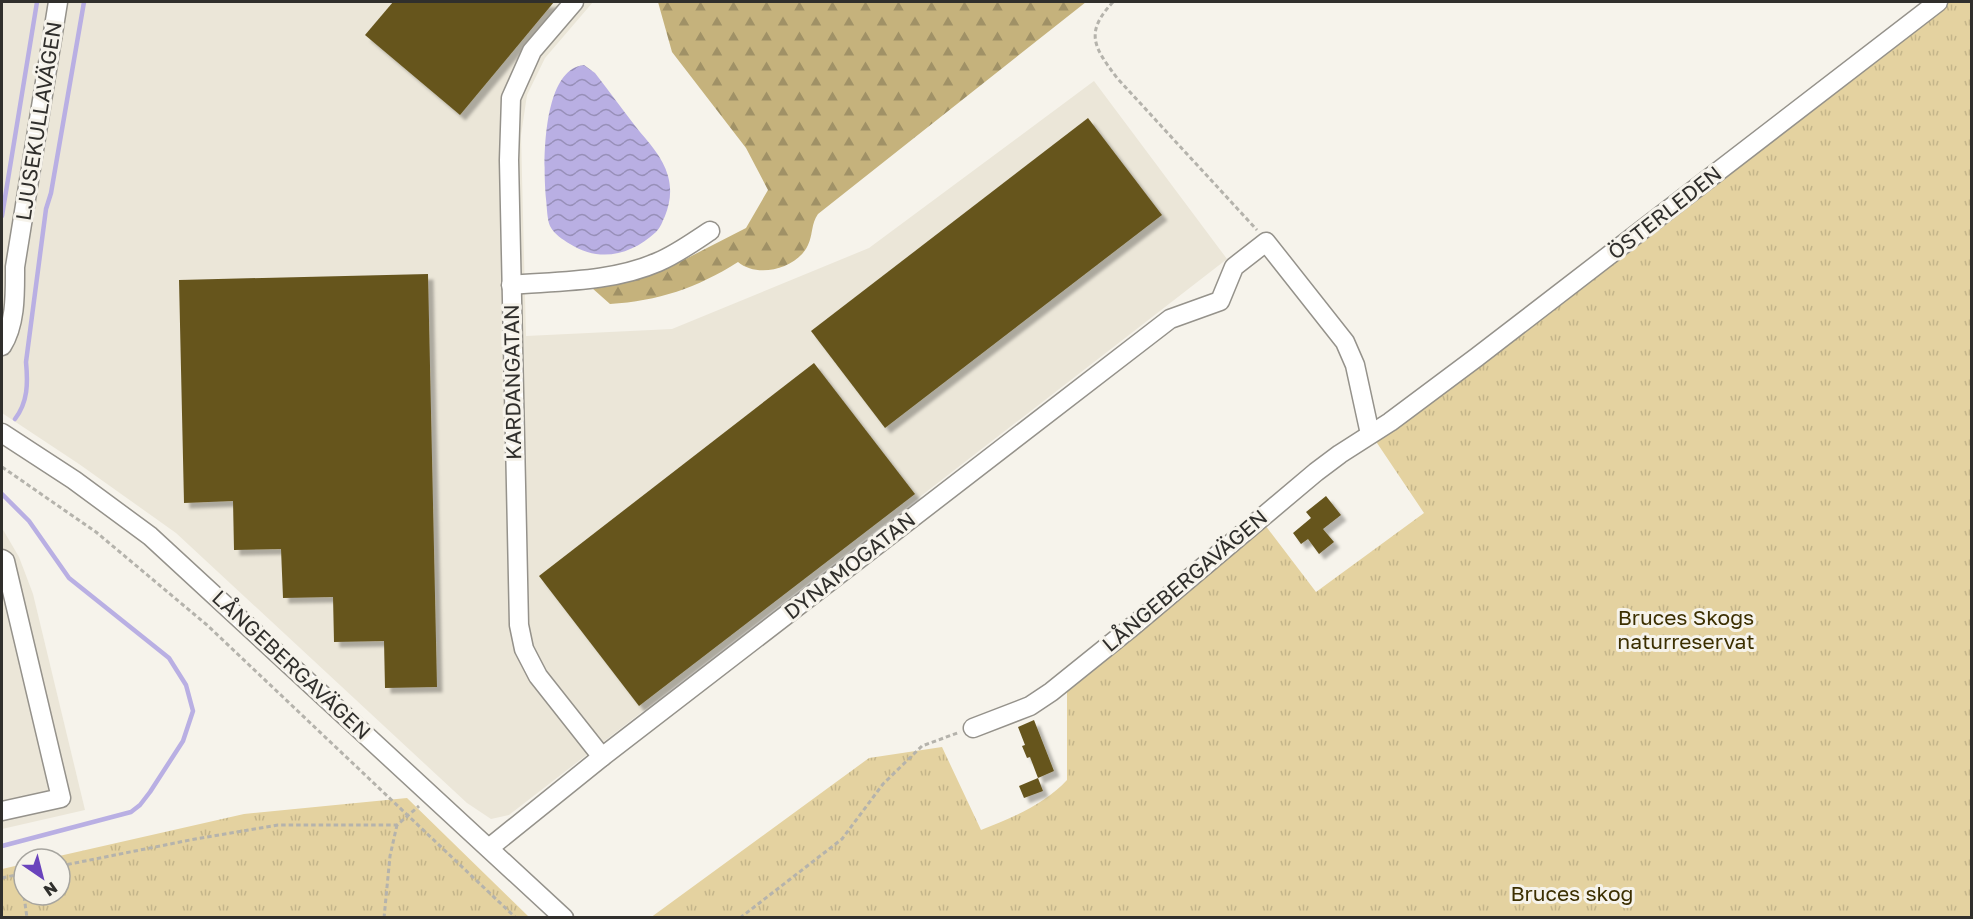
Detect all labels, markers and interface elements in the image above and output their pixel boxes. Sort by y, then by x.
street label: LJUSEKULLAVÄGEN [9,19,67,222]
street label: ÖSTERLEDEN [1602,160,1726,265]
street label: KARDANGATAN [498,304,526,460]
street label: LÅNGEBERGAVÄGEN [1097,504,1272,657]
street label: DYNAMOGATAN [779,506,920,624]
street label: LÅNGEBERGAVÄGEN [207,584,376,744]
park label: Bruces Skogs naturreservat [1617,604,1755,654]
north arrow [12,847,72,907]
text: N [40,878,61,901]
park label: Bruces skog [1510,880,1634,906]

